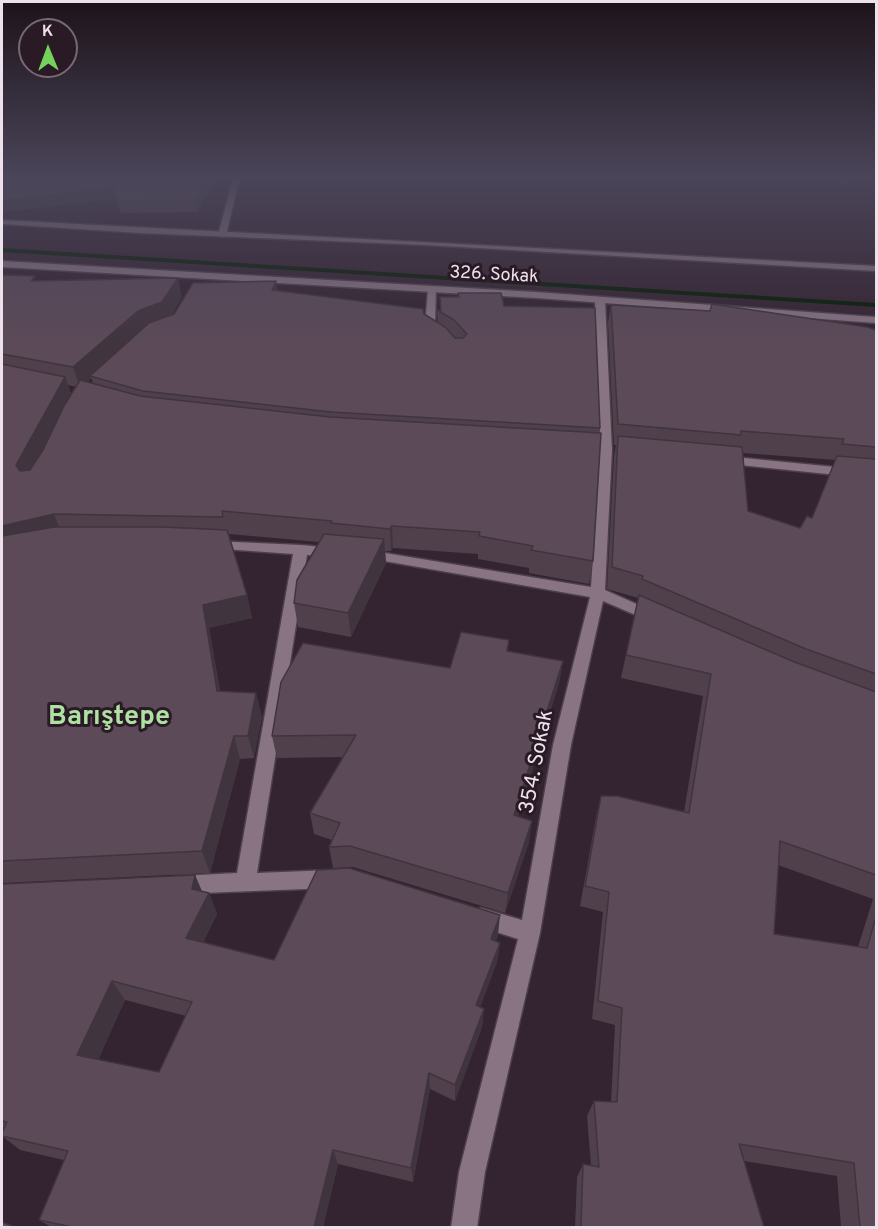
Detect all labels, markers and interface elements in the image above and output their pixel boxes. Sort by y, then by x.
north arrow [18,18,78,78]
text: K [42,22,54,42]
street label: 326. Sokak [449,263,539,289]
district label: Barıştepe [48,703,170,735]
street label: 354. Sokak [516,708,560,816]

